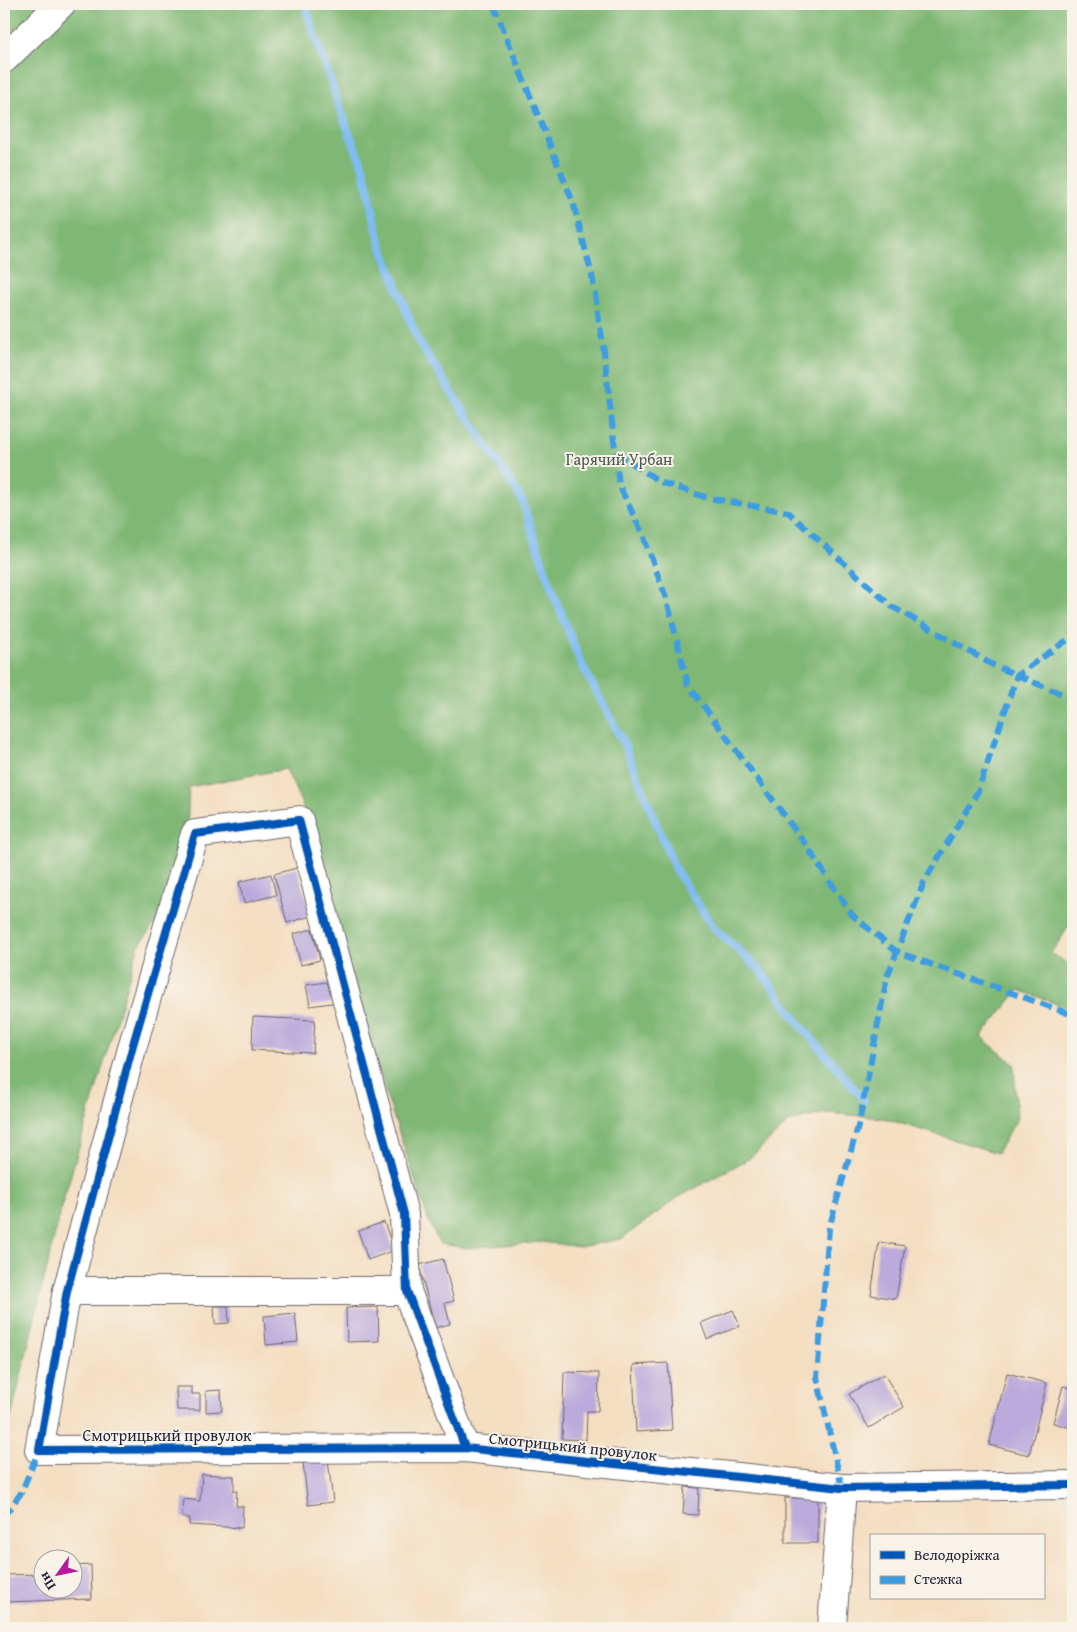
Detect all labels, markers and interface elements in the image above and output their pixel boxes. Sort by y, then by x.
park label: Гарячий Урбан [566,447,672,471]
street label: Смотрицький провулок [83,1423,252,1447]
street label: Смотрицький провулок [488,1425,659,1467]
legend [870,1534,1044,1600]
text: Велодоріжка [914,1544,1000,1565]
north arrow [32,1550,82,1600]
text: Пн [34,1568,60,1594]
text: Стежка [914,1568,963,1589]

